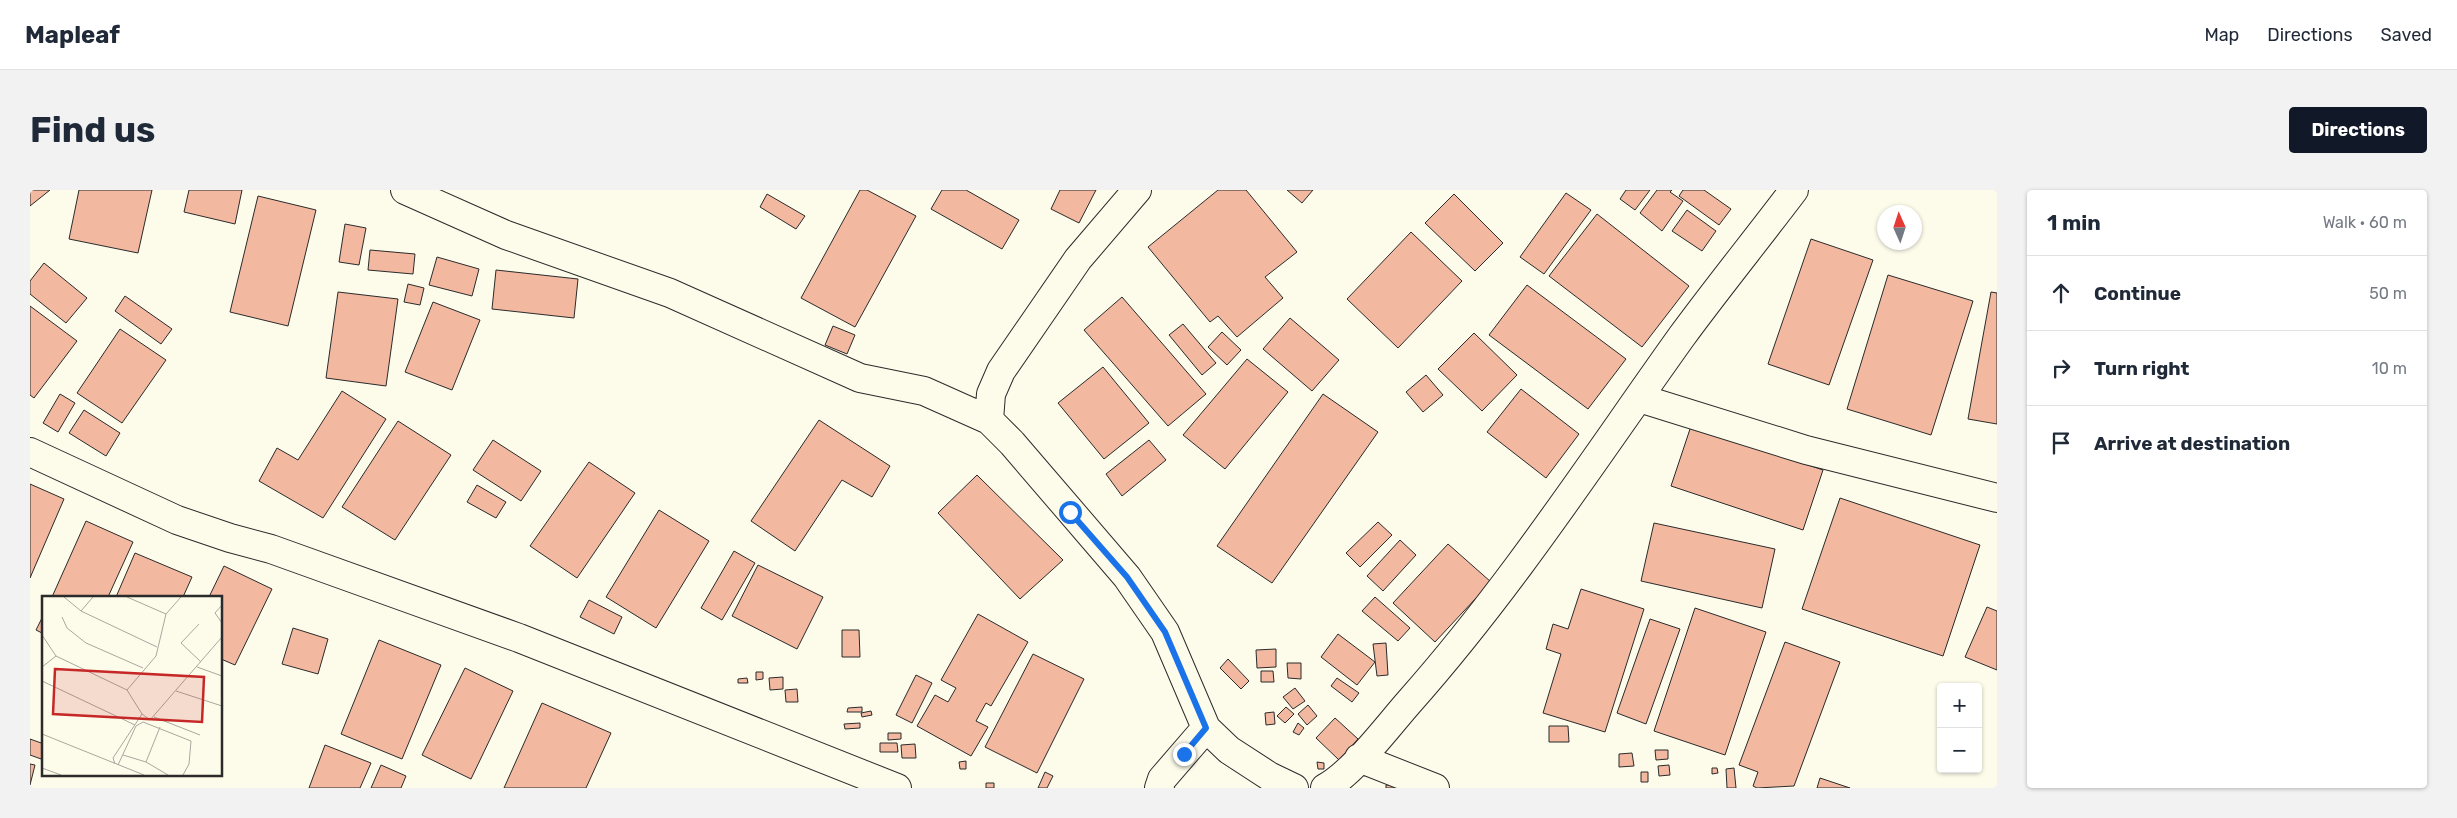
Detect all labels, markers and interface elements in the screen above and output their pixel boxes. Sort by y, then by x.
text: Mapleaf [25,21,120,49]
text: Map [2204,24,2239,46]
text: Directions [2267,24,2353,46]
text: Saved [2381,24,2432,46]
button: Directions [2289,107,2427,153]
text: Find us [30,109,155,151]
north arrow [1877,205,1922,250]
text: 1 min [2047,210,2101,235]
text: Walk · 60 m [2323,213,2407,232]
icon: ahead [2047,279,2075,307]
text: Continue [2094,282,2181,305]
text: 50 m [2369,284,2407,303]
icon: right [2047,354,2075,382]
text: Turn right [2094,357,2189,380]
text: 10 m [2372,359,2407,378]
icon: arrive [2047,429,2075,457]
text: Arrive at destination [2094,432,2290,455]
route start [1059,501,1082,524]
inset map [42,596,222,776]
map controls [1937,683,1982,773]
button: + [1937,683,1982,728]
button: − [1937,728,1982,773]
route end [1173,743,1196,766]

